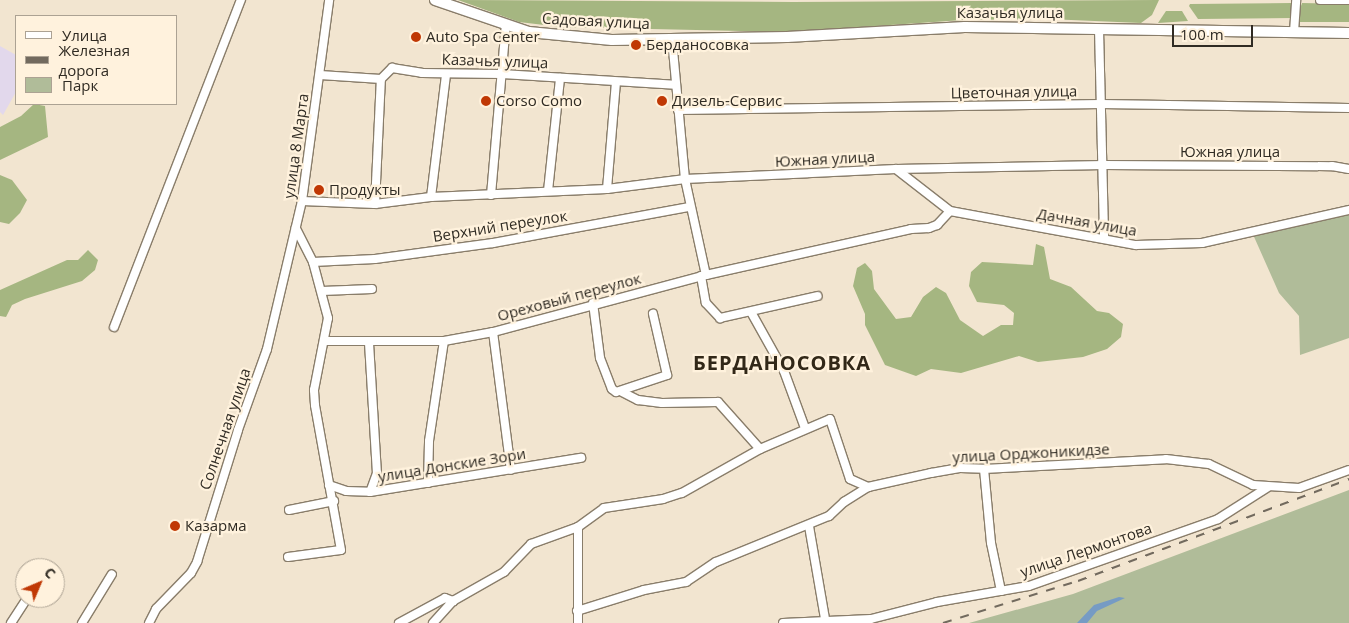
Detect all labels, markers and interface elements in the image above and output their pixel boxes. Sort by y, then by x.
street label: Казачья улица [957,4,1063,22]
street label: Садовая улица [542,9,650,33]
legend [15,15,178,105]
scale bar [1174,15,1255,47]
text: 100 m [1180,24,1224,44]
text: Улица [62,25,107,45]
place label: Auto Spa Center [426,28,540,46]
marker: Auto Spa Center [410,31,422,43]
place label: Берданосовка [646,36,749,54]
marker: Берданосовка [630,39,642,51]
text: Железная дорога [59,40,130,80]
street label: Казачья улица [441,50,549,72]
text: Парк [62,75,98,95]
street label: Цветочная улица [951,82,1077,102]
street label: улица 8 Марта [280,92,312,200]
place label: Corso Como [496,92,582,110]
place label: Дизель-Сервис [672,92,782,110]
marker: Corso Como [480,95,492,107]
marker: Дизель-Сервис [656,95,668,107]
street label: Южная улица [1180,143,1280,161]
street label: Южная улица [775,147,875,171]
place label: Продукты [329,181,401,199]
marker: Продукты [313,184,325,196]
street label: Дачная улица [1036,204,1138,240]
street label: Верхний переулок [432,206,568,246]
street label: Ореховый переулок [495,269,643,325]
district label: БЕРДАНОСОВКА [691,350,873,374]
street label: Солнечная улица [196,366,254,492]
street label: улица Орджоникидзе [952,440,1110,466]
street label: улица Донские Зори [377,444,527,486]
place label: Казарма [185,517,247,535]
street label: улица Лермонтова [1018,519,1154,581]
marker: Казарма [169,520,181,532]
north arrow [15,558,65,608]
text: С [40,563,60,583]

